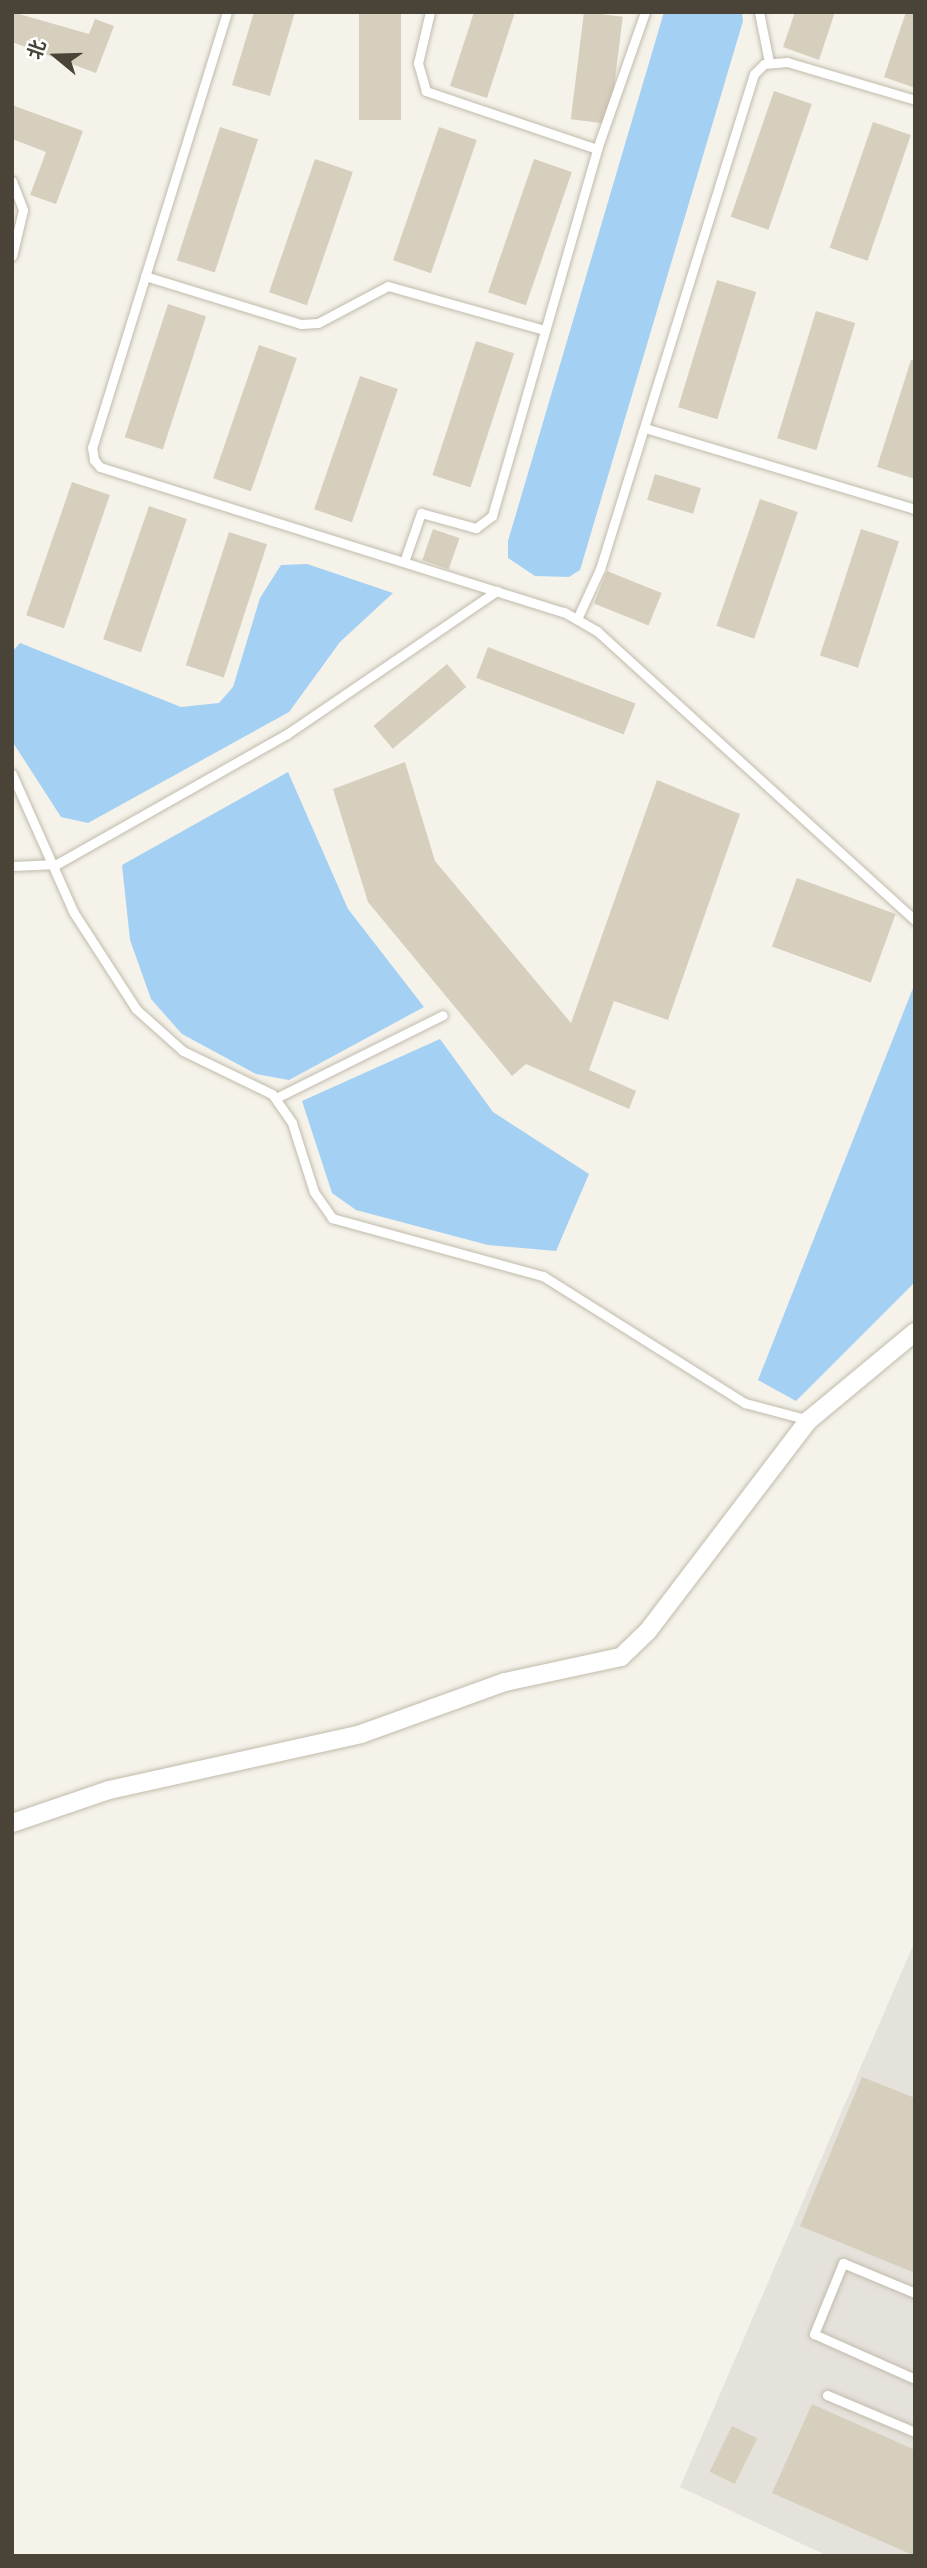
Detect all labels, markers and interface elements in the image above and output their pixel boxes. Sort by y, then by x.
north arrow [21,21,91,91]
text: 北 [23,37,50,62]

